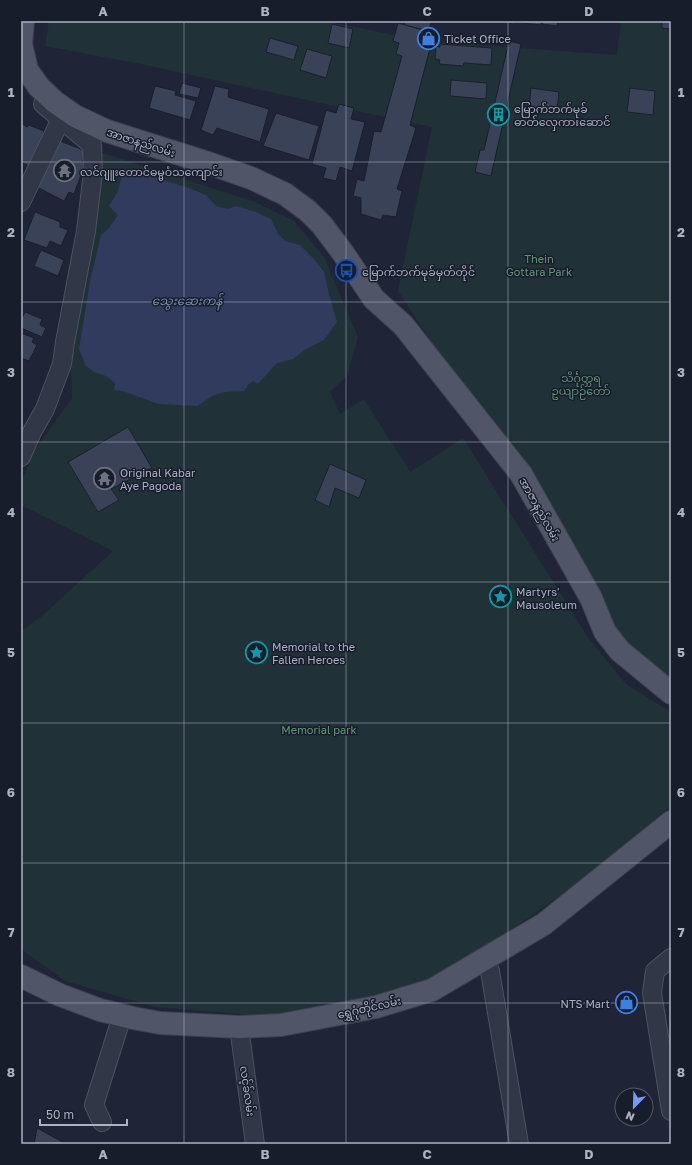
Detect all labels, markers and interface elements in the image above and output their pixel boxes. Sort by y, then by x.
text: A [98,3,108,19]
text: B [260,3,270,19]
text: C [422,3,432,19]
text: D [584,3,594,19]
shop icon: Ticket Office [415,25,441,51]
place label: Ticket Office [444,32,511,45]
text: 1 [8,84,15,100]
text: 1 [678,84,685,100]
building icon: မြောက်ဘက်မုခ် ဓာတ်လှေကားဆောင် [486,101,512,127]
place label: မြောက်ဘက်မုခ် ဓာတ်လှေကားဆောင် [514,102,611,131]
street label: အာဇာနည်လမ်း [104,125,177,162]
temple icon: လင်ဂျူးတောင်ဓမ္မဝံသကျောင်း [52,158,78,184]
place label: လင်ဂျူးတောင်ဓမ္မဝံသကျောင်း [80,165,223,181]
text: 2 [7,224,15,240]
text: 2 [677,224,685,240]
park label: Thein Gottara Park [506,252,572,278]
bus stop icon: မြောက်ဘက်မုခ်မှတ်တိုင် [334,258,360,284]
place label: မြောက်ဘက်မုခ်မှတ်တိုင် [362,265,475,281]
water label: သွေးဆေးကန် [152,292,224,311]
text: 3 [7,364,15,380]
text: 3 [677,364,685,380]
park label: သိင်္ဂုတ္တရ ဥယျာဉ်တော် [552,371,610,400]
temple icon: Original Kabar Aye Pagoda [92,465,118,491]
place label: Original Kabar Aye Pagoda [120,466,196,492]
street label: အာဇာနည်လမ်း [514,475,563,545]
text: 4 [7,504,15,520]
text: 4 [677,504,685,520]
place icon: Martyrs' Mausoleum [488,584,514,610]
place label: Martyrs' Mausoleum [516,585,577,611]
place icon: Memorial to the Fallen Heroes [243,639,269,665]
place label: Memorial to the Fallen Heroes [272,640,355,666]
text: 5 [7,644,15,660]
text: 5 [677,644,685,660]
park label: Memorial park [281,723,357,736]
text: 6 [7,784,15,800]
text: 6 [677,784,685,800]
text: 7 [7,924,15,940]
text: 7 [677,924,685,940]
shop icon: NTS Mart [613,990,639,1016]
street label: ရွှေဂုံတိုင်လမ်း [336,993,403,1024]
place label: NTS Mart [561,997,610,1010]
text: 8 [7,1064,15,1080]
text: 8 [677,1064,685,1080]
street label: လင့်ခ်လမ်း [236,1065,258,1117]
north arrow [614,1087,654,1127]
scale bar [40,1101,127,1127]
text: 50 m [46,1107,74,1122]
text: N [624,1109,636,1124]
text: A [98,1146,108,1162]
text: B [260,1146,270,1162]
text: C [422,1146,432,1162]
text: D [584,1146,594,1162]

